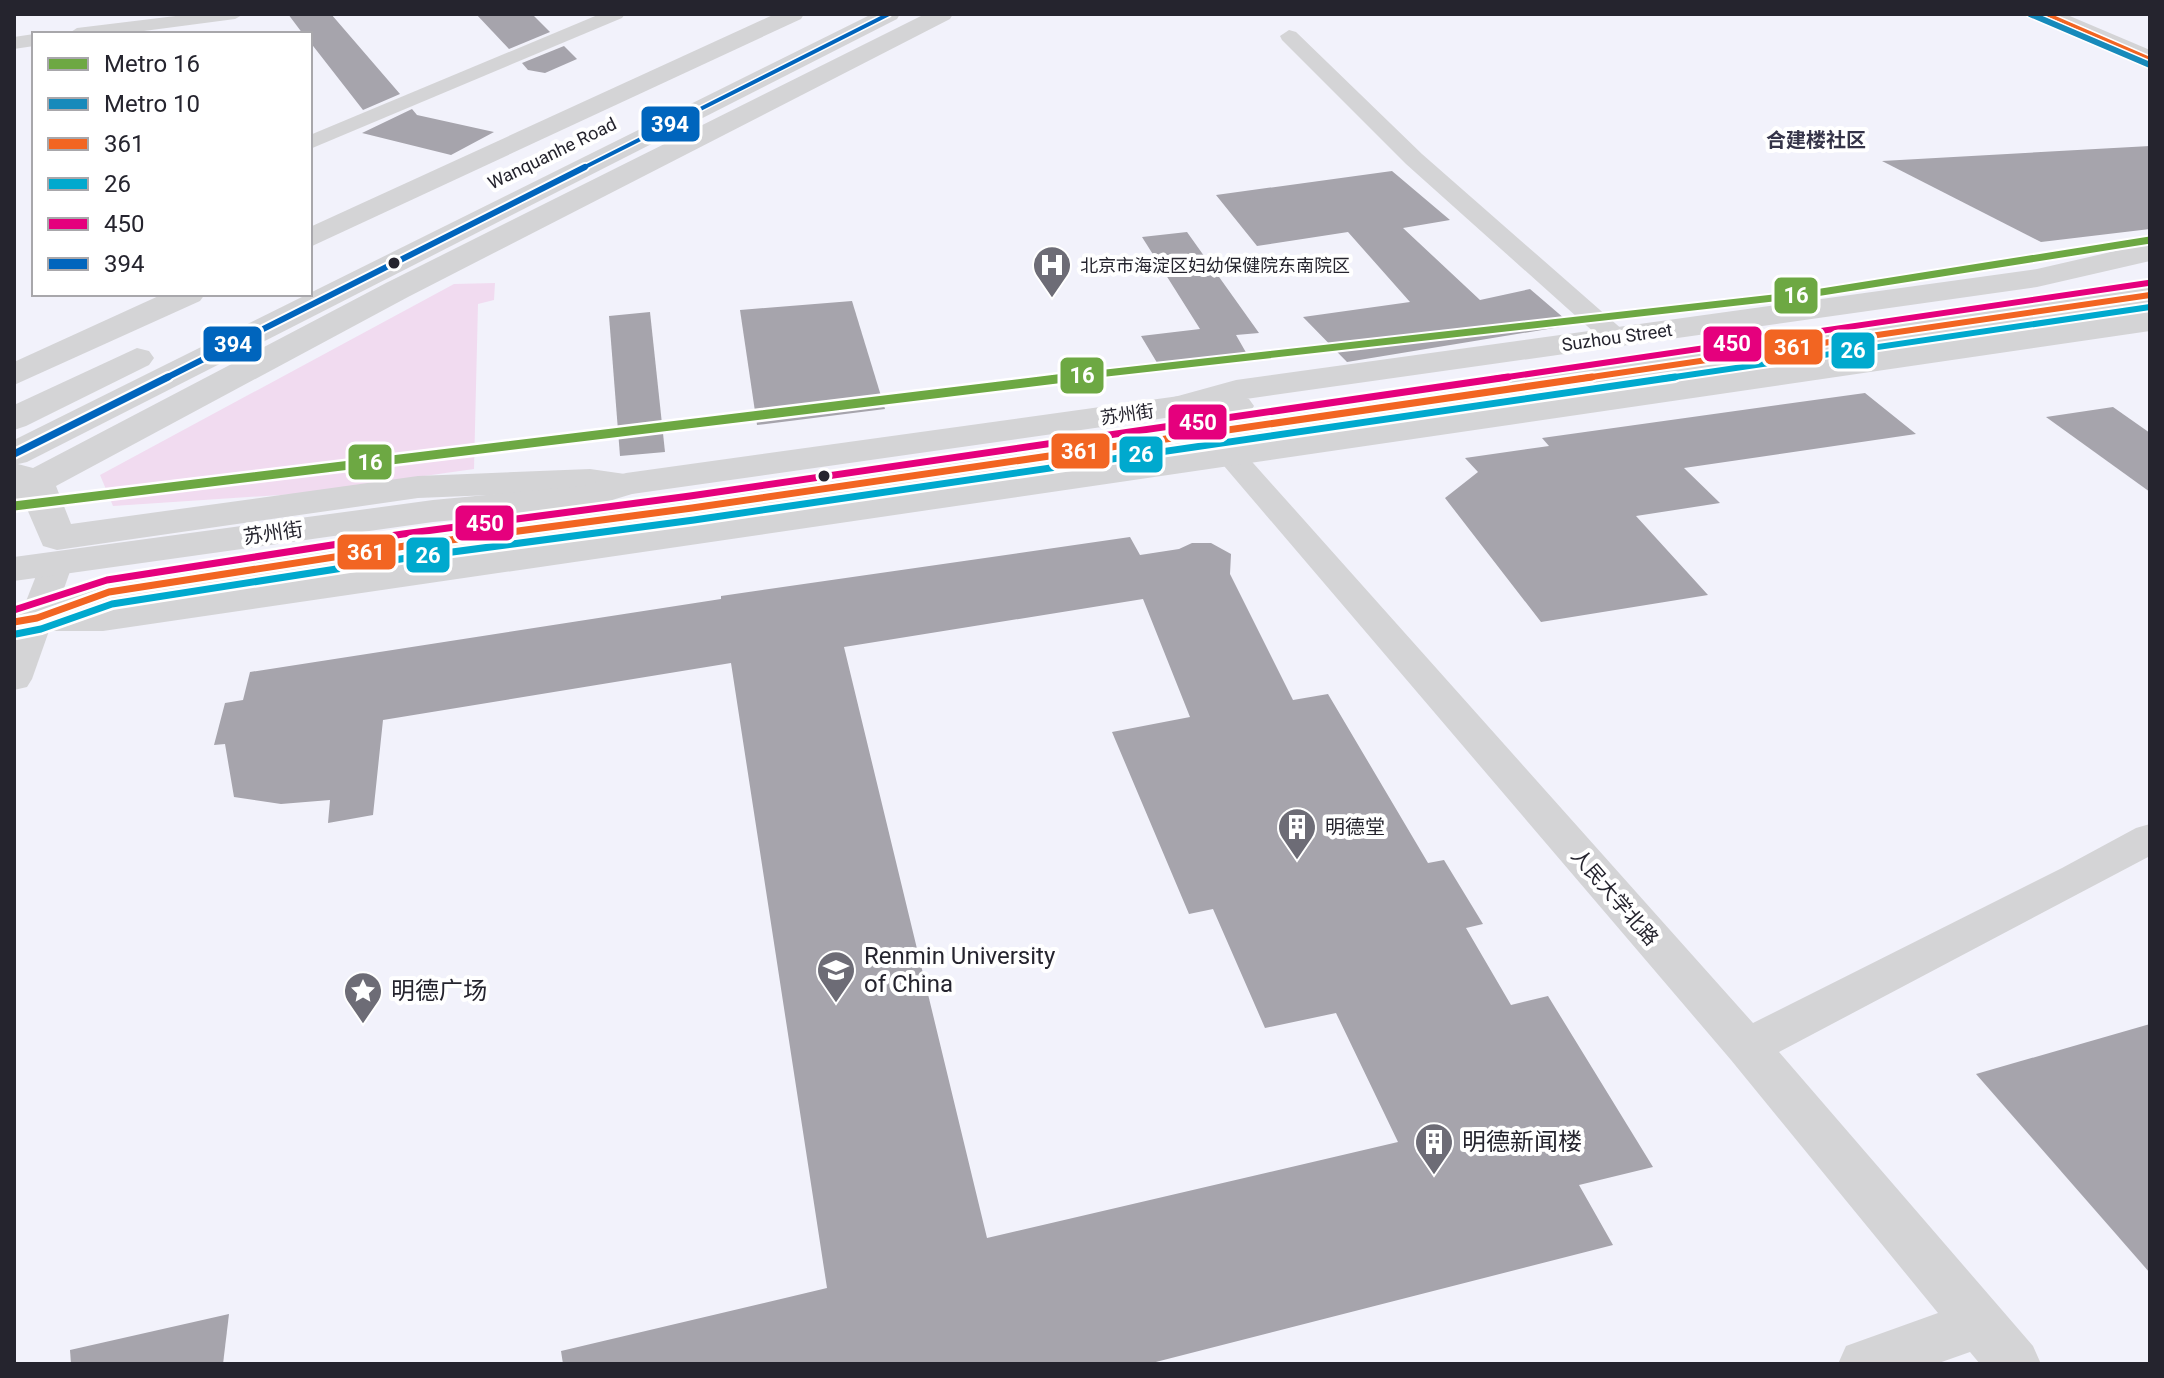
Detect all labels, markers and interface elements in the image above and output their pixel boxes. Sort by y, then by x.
legend [32,32,312,296]
text: Metro 16 [104,50,200,78]
text: Metro 10 [104,90,200,118]
line badge: 394 [640,105,701,143]
text: 394 [651,112,689,137]
street label: Wanquanhe Road [484,113,620,193]
district label: 合建楼社区 [1766,128,1866,152]
text: 361 [104,130,144,158]
text: 26 [104,170,131,198]
text: 450 [104,210,144,238]
hospital icon: 北京市海淀区妇幼保健院东南院区 [1031,244,1073,299]
text: 394 [104,250,144,278]
unlabelled marker [386,255,402,271]
place label: 北京市海淀区妇幼保健院东南院区 [1080,255,1350,276]
line badge: 16 [1773,276,1819,315]
text: 16 [1783,283,1809,308]
street label: Suzhou Street [1560,319,1674,355]
line badge: 394 [202,325,263,363]
line badge: 450 [1702,325,1763,363]
line badge: 361 [1763,328,1824,366]
text: 450 [1713,331,1751,356]
line badge: 26 [1830,331,1876,370]
text: 394 [214,332,252,357]
text: 361 [1774,335,1812,360]
text: 26 [1840,338,1866,363]
line badge: 16 [1059,356,1105,395]
text: 16 [1069,363,1095,388]
street label: 苏州街 [1099,400,1155,428]
line badge: 450 [1167,403,1228,441]
text: 450 [1179,410,1217,435]
line badge: 361 [1050,432,1111,470]
line badge: 26 [1118,435,1164,474]
text: 361 [1061,439,1099,464]
text: 26 [1128,442,1154,467]
line badge: 16 [347,443,393,481]
text: 16 [357,450,383,475]
unlabelled marker [816,468,832,484]
line badge: 450 [454,504,515,542]
text: 450 [466,511,504,536]
street label: 苏州街 [242,517,304,549]
line badge: 361 [336,533,397,571]
line badge: 26 [405,536,451,574]
text: 361 [347,540,385,565]
text: 26 [415,543,441,568]
building icon: 明德堂 [1276,806,1318,861]
place label: 明德堂 [1325,815,1385,839]
street label: 人民大学北路 [1567,844,1663,950]
place label: Renmin University of China [864,942,1056,998]
school or university icon: Renmin University of China [815,949,857,1004]
place icon: 明德广场 [342,970,384,1025]
place label: 明德广场 [391,977,487,1005]
building icon: 明德新闻楼 [1413,1121,1455,1176]
place label: 明德新闻楼 [1462,1128,1582,1156]

